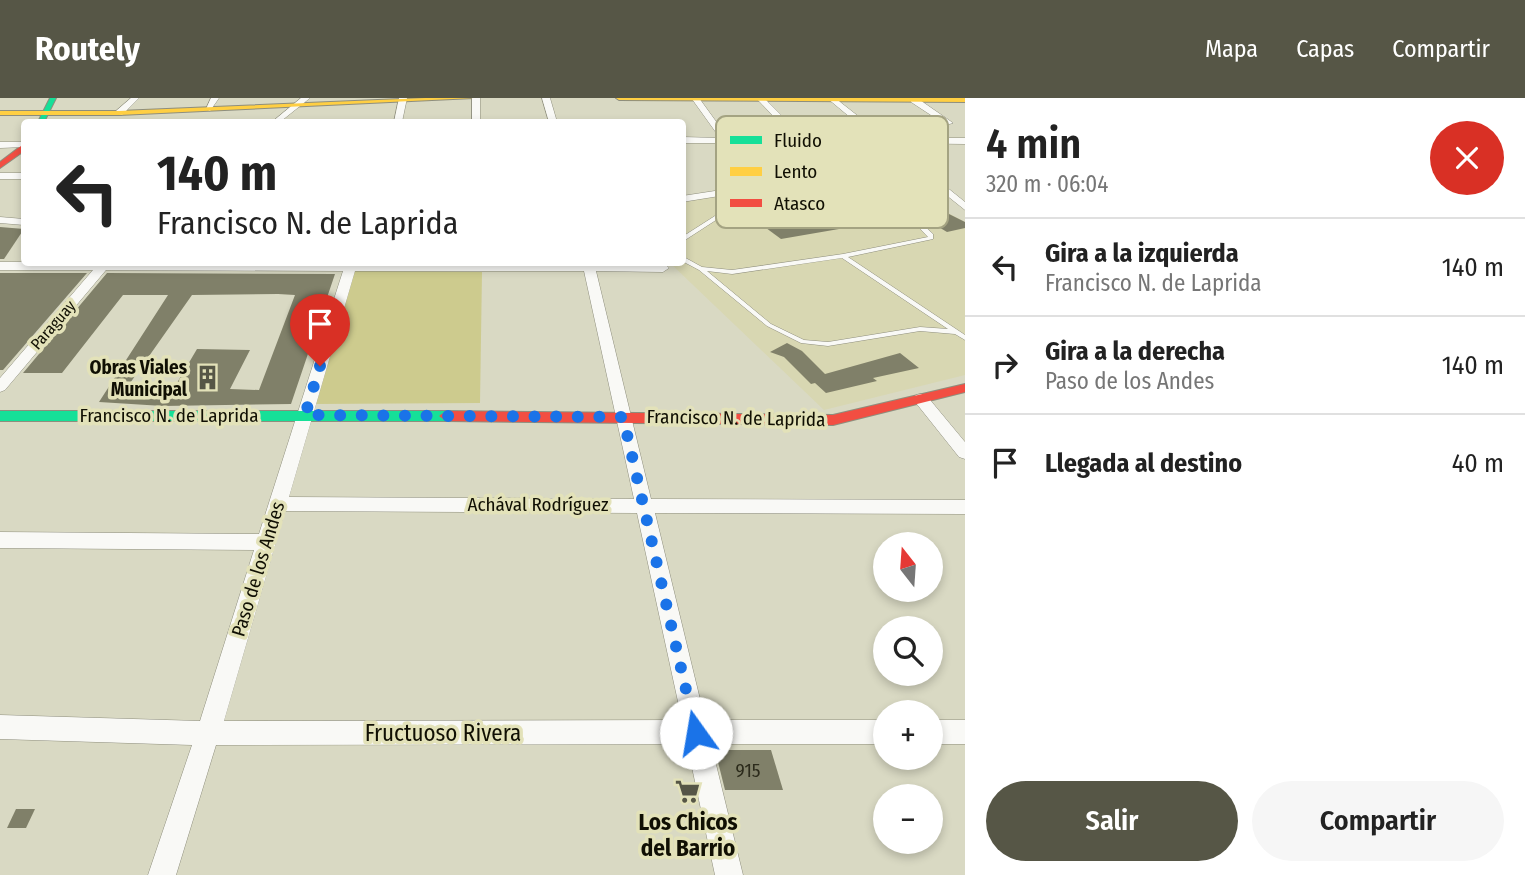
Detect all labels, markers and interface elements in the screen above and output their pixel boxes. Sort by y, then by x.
text: Routely [35,29,140,69]
text: Mapa [1205,35,1258,63]
text: Capas [1296,35,1354,63]
text: Compartir [1392,35,1490,63]
legend [716,116,948,228]
text: 4 min [986,119,1081,169]
button: close [1430,121,1504,195]
text: Fluido [774,129,822,152]
text: 140 m [157,144,277,203]
icon: left [42,147,133,238]
text: Lento [774,160,817,183]
text: 320 m · 06:04 [986,170,1108,198]
text: Atasco [774,192,825,215]
text: Francisco N. de Laprida [157,204,458,242]
text: Gira a la izquierda [1045,238,1239,269]
icon: left [986,248,1024,286]
text: 140 m [1442,252,1504,283]
text: Francisco N. de Laprida [1045,269,1262,297]
pin [290,294,350,366]
street label: Paraguay [27,296,80,353]
icon: arrive [301,305,339,343]
text: Gira a la derecha [1045,336,1225,367]
icon: right [986,346,1024,384]
text: 140 m [1442,350,1504,381]
place label: Obras Viales Municipal [89,356,188,401]
building icon: Obras Viales Municipal [193,364,221,392]
text: Paso de los Andes [1045,367,1214,395]
street label: Francisco N. de Laprida [80,404,258,427]
street label: Francisco N. de Laprida [646,405,826,431]
icon: arrive [986,444,1024,482]
text: Llegada al destino [1045,448,1242,479]
text: 40 m [1452,448,1504,479]
street label: Achával Rodríguez [467,493,609,516]
street label: Paso de los Andes [227,499,289,639]
north arrow [873,532,943,602]
map controls [873,532,943,854]
button: search [873,616,943,686]
position arrow [659,696,733,770]
button: + [873,700,943,770]
street label: Fructuoso Rivera [365,719,521,747]
house number: 915 [735,759,761,782]
supermarket icon: Los Chicos del Barrio [674,778,702,806]
button: Salir [986,781,1238,861]
button: Compartir [1252,781,1504,861]
button: − [873,784,943,854]
place label: Los Chicos del Barrio [638,808,738,862]

